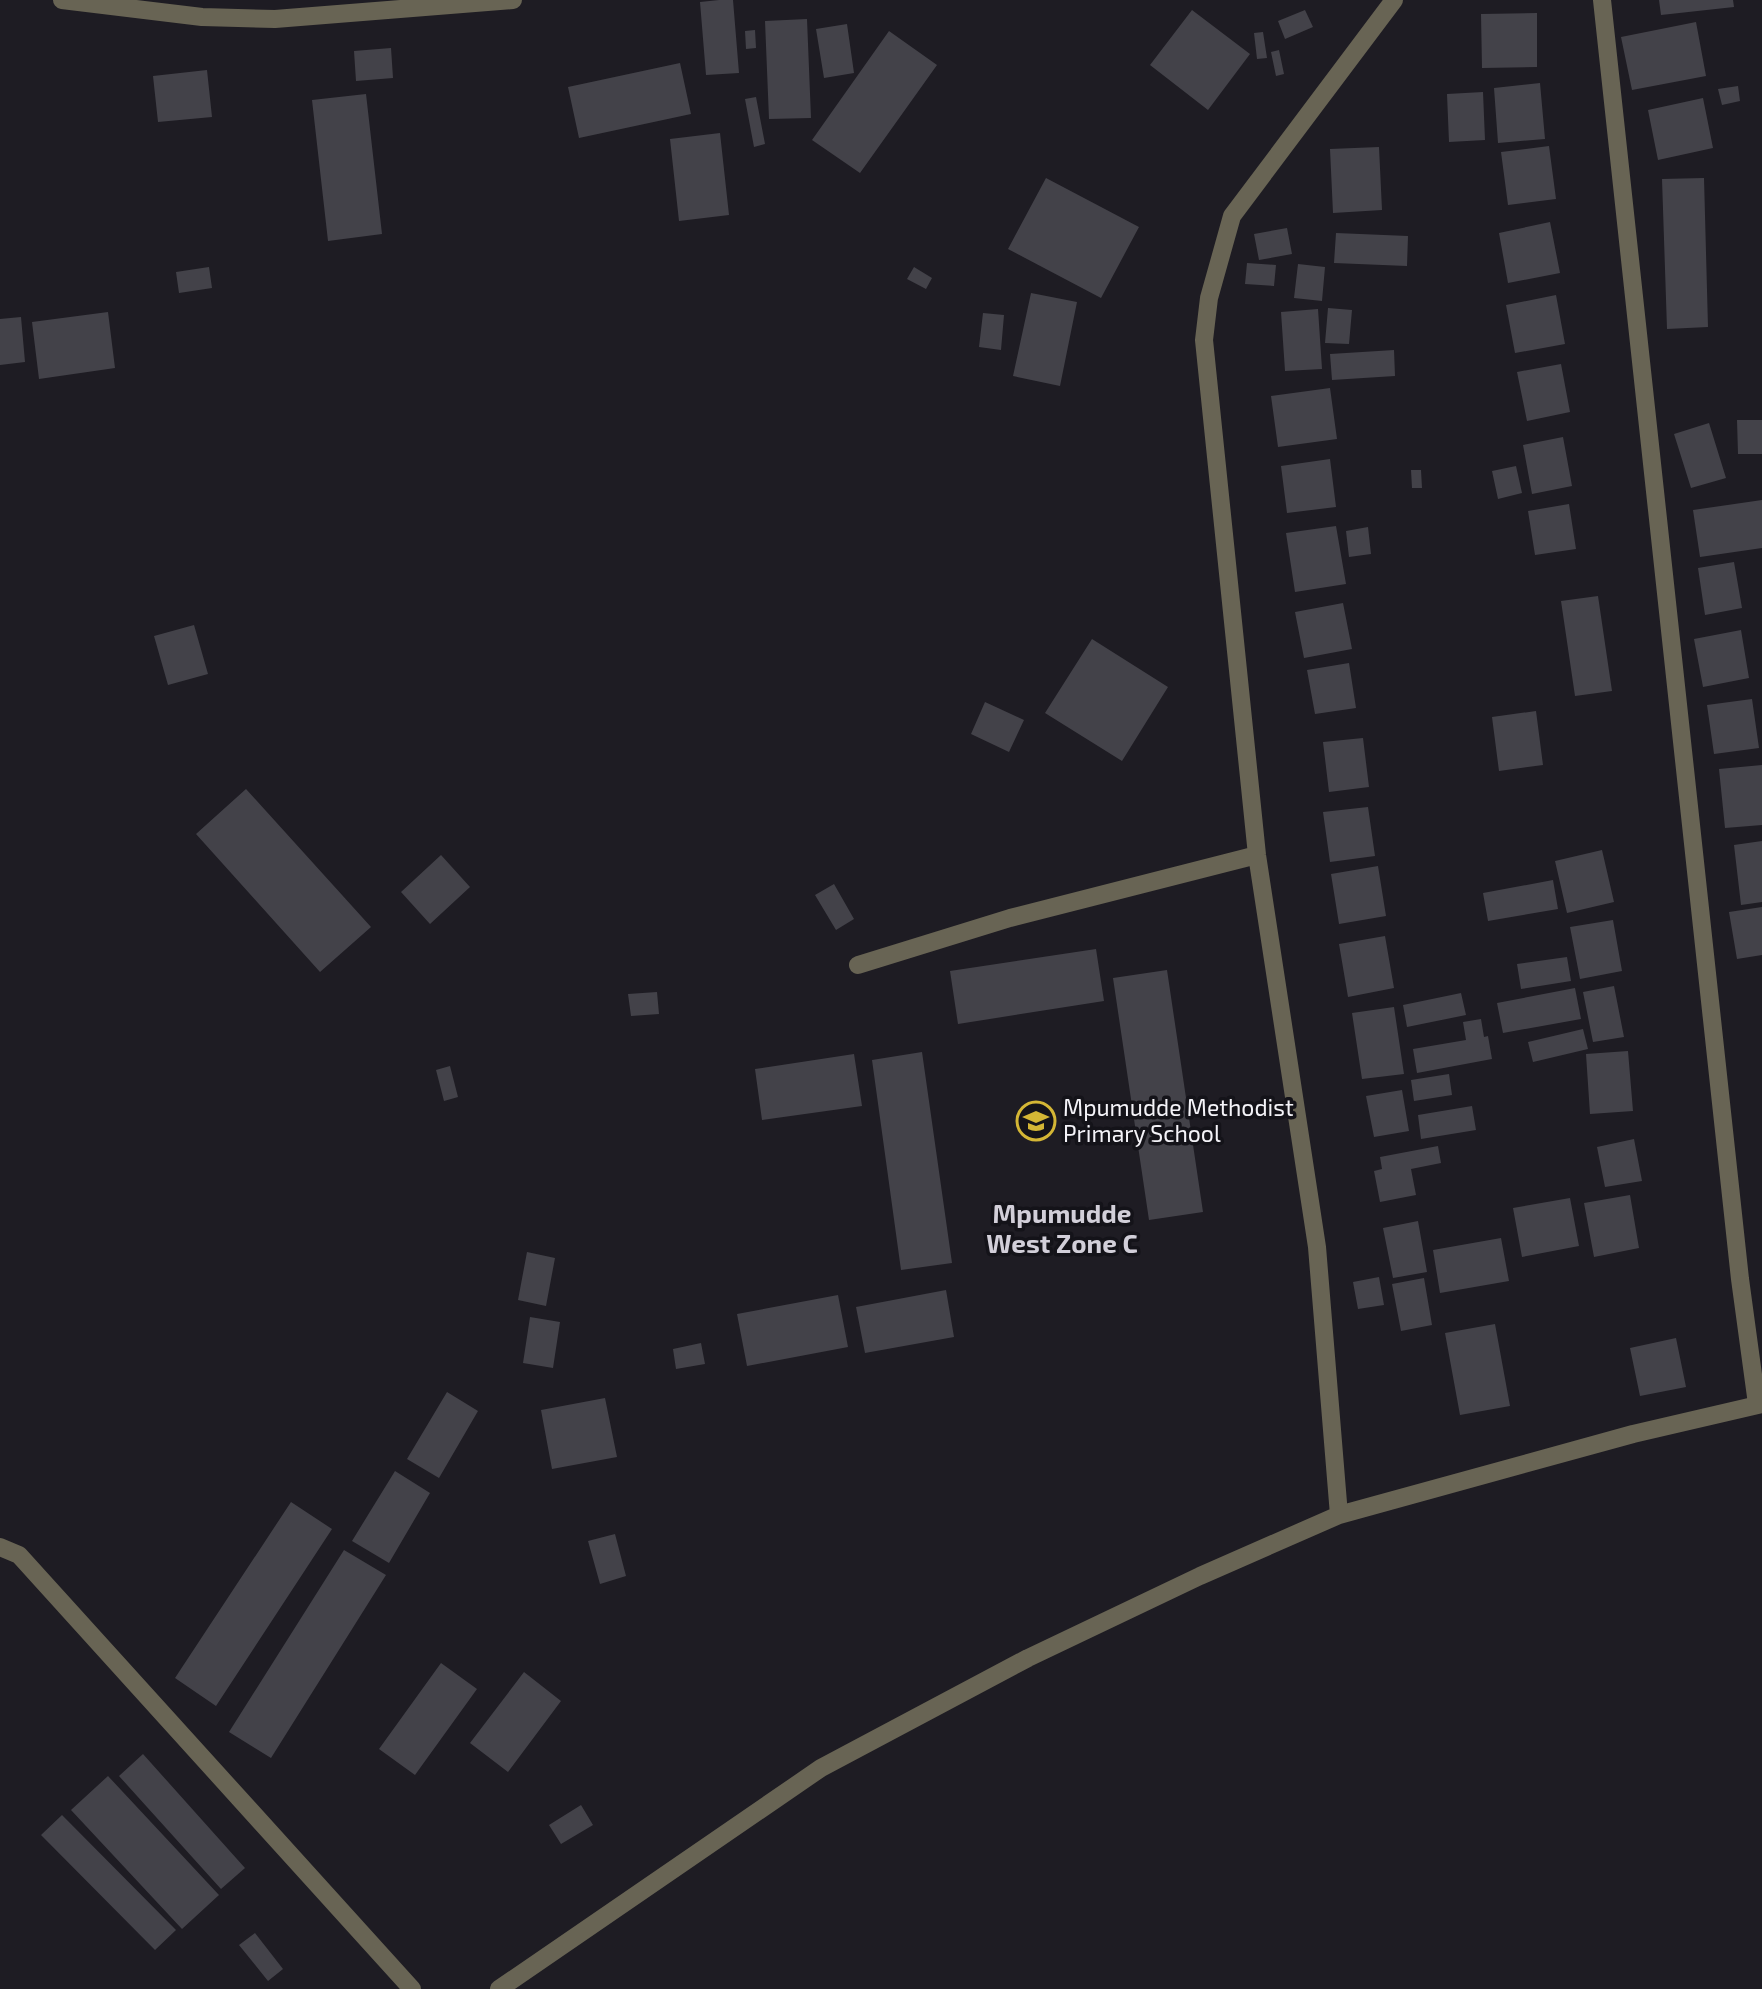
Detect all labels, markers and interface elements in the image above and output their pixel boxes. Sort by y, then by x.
place label: Mpumudde Methodist Primary School [1063,1093,1294,1147]
school or university icon: Mpumudde Methodist Primary School [1015,1100,1057,1142]
district label: Mpumudde West Zone C [986,1197,1138,1258]

